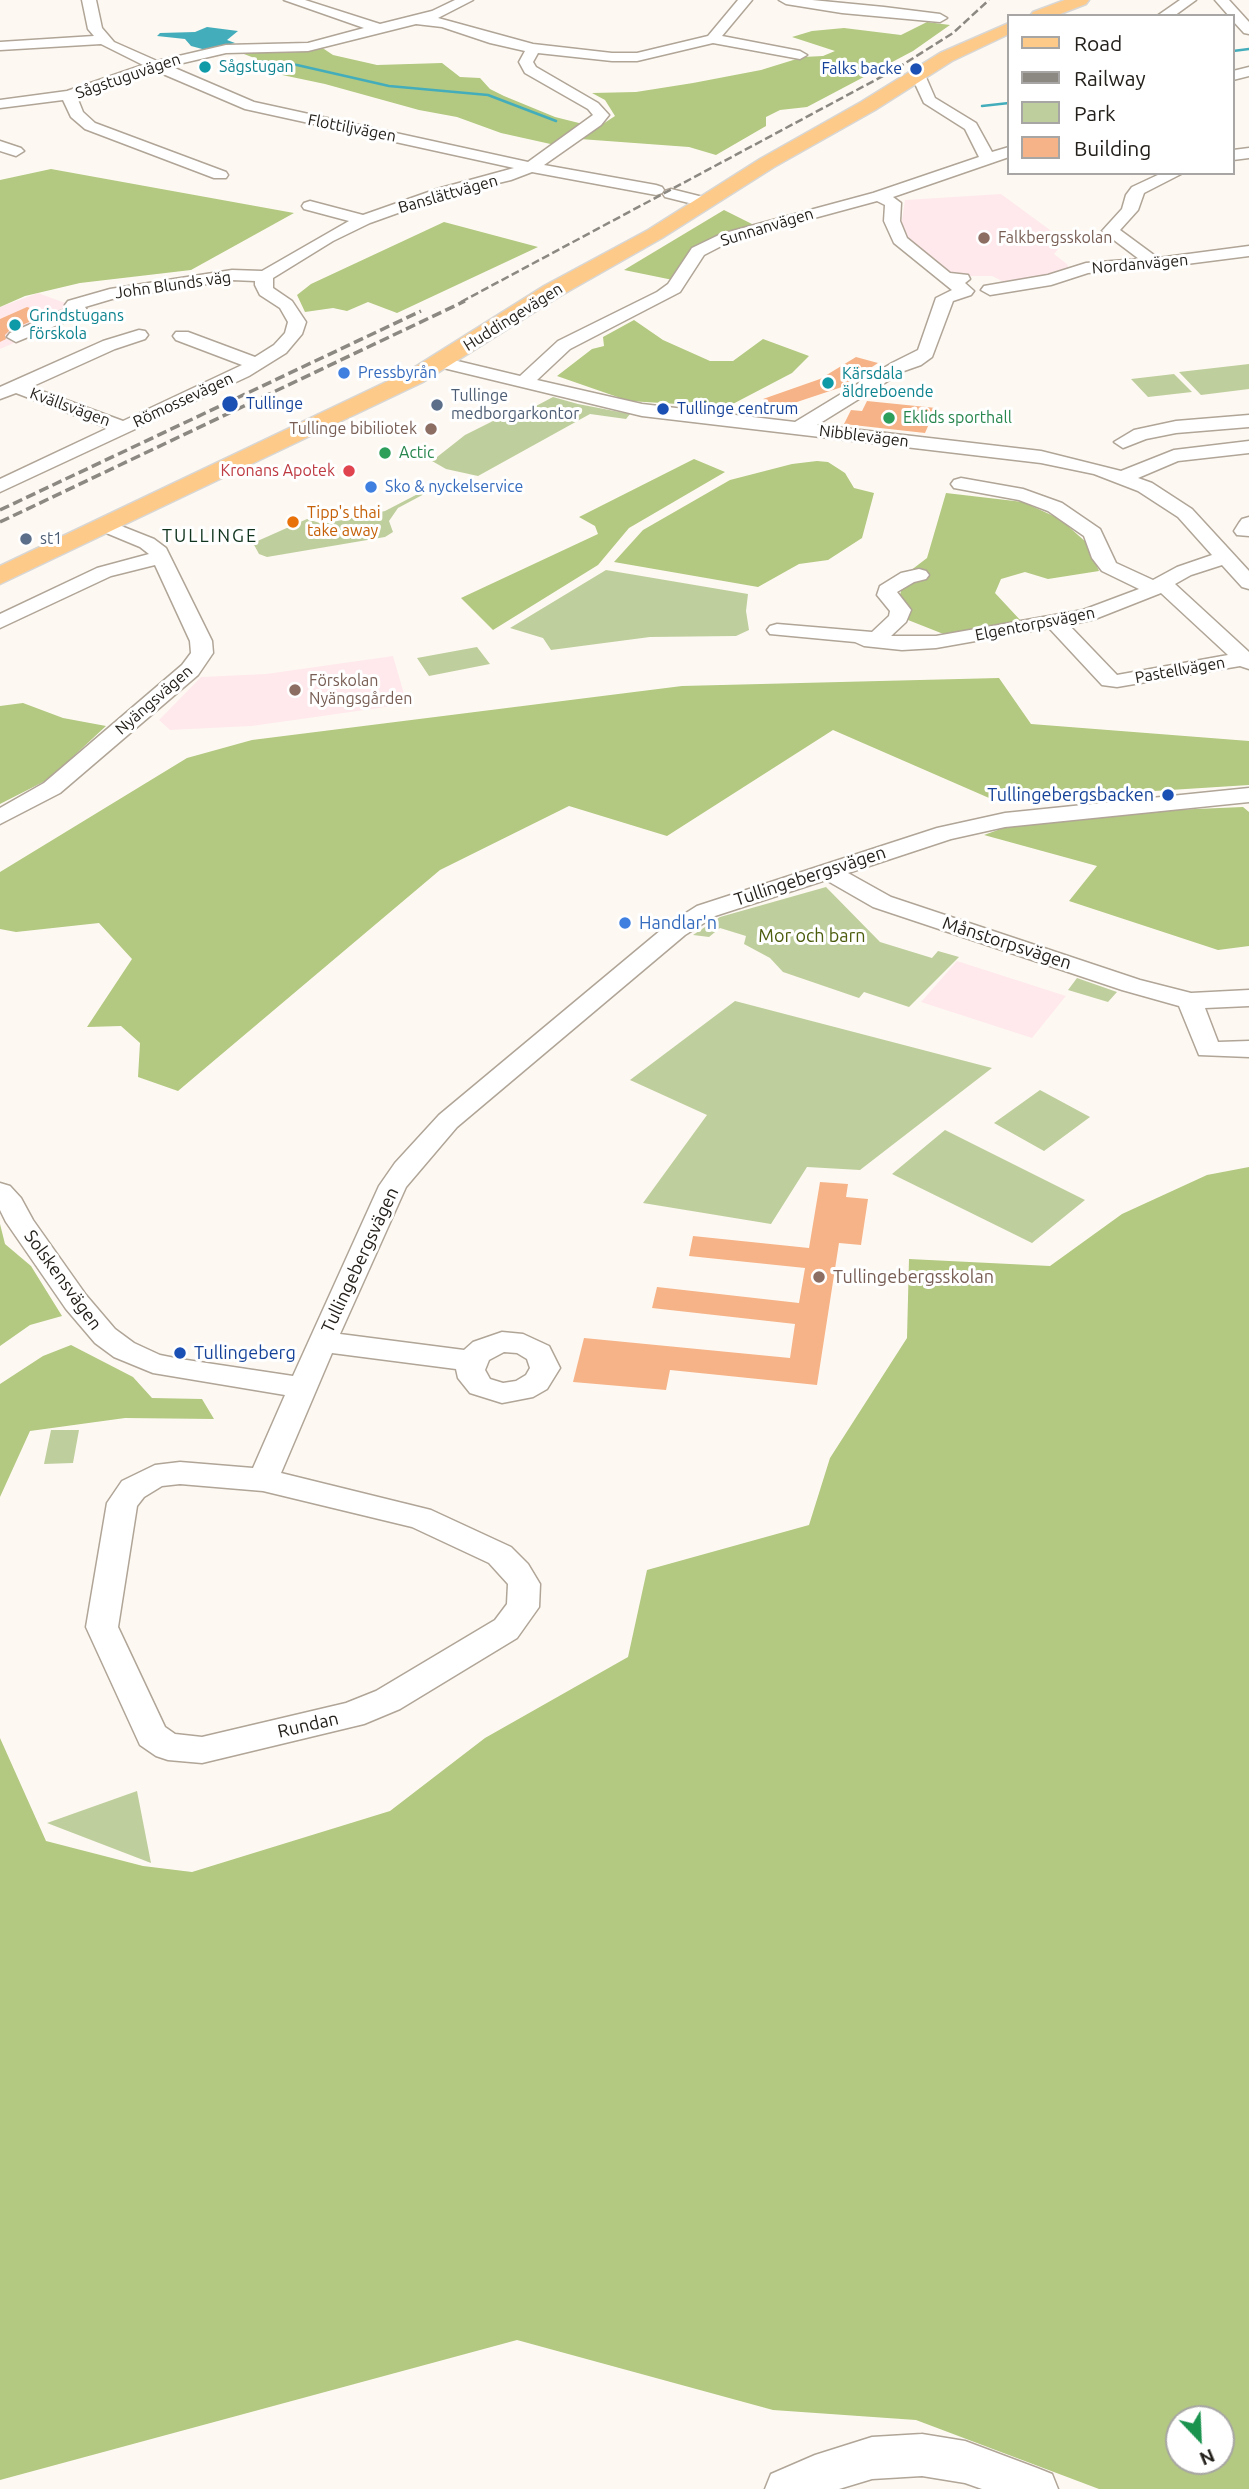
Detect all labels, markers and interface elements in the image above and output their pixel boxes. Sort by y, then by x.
legend [1007,14,1235,175]
text: Road [1074,31,1122,55]
street label: Sågstuguvägen [73,49,183,103]
place label: Sågstugan [219,57,294,77]
marker: Sågstugan [197,59,213,75]
place label: Falks backe [821,59,902,79]
marker: Falks backe [908,61,924,77]
text: Railway [1074,66,1146,90]
text: Park [1074,101,1116,125]
street label: Flottiljvägen [306,110,398,146]
text: Building [1074,136,1151,160]
street label: Banslättvägen [396,171,500,217]
street label: Sunnanvägen [718,204,816,250]
place label: Falkbergsskolan [998,228,1112,248]
marker: Falkbergsskolan [976,230,992,246]
street label: Nordanvägen [1091,250,1189,278]
street label: John Blunds väg [114,267,232,303]
street label: Huddingevägen [460,279,566,355]
place label: Grindstugans förskola [29,306,124,344]
marker: Grindstugans förskola [7,317,23,333]
place label: Pressbyrån [358,363,437,383]
place label: Kärsdala äldreboende [842,364,934,402]
marker: Pressbyrån [336,365,352,381]
street label: Römossevägen [130,368,236,432]
marker: Kärsdala äldreboende [820,375,836,391]
street label: Kvällsvägen [27,384,113,430]
place label: Tullinge medborgarkontor [451,386,579,424]
marker: Tullinge [220,394,240,414]
place label: Tullinge [246,394,303,414]
marker: Tullinge medborgarkontor [429,397,445,413]
place label: Tullinge centrum [677,399,798,419]
marker: Tullinge centrum [655,401,671,417]
place label: Eklids sporthall [903,408,1012,428]
marker: Eklids sporthall [881,410,897,426]
place label: Tullinge bibiliotek [289,419,417,439]
marker: Tullinge bibiliotek [423,421,439,437]
street label: Nibblevägen [818,421,910,451]
place label: Actic [399,443,434,463]
marker: Actic [377,445,393,461]
place label: Kronans Apotek [220,461,335,481]
marker: Kronans Apotek [341,463,357,479]
place label: Sko & nyckelservice [385,477,523,497]
marker: Sko & nyckelservice [363,479,379,495]
place label: Tipp's thai take away [307,503,381,541]
marker: Tipp's thai take away [285,514,301,530]
district label: TULLINGE [163,525,257,547]
place label: st1 [40,529,62,549]
marker: st1 [18,531,34,547]
street label: Elgentorpsvägen [974,603,1096,645]
street label: Pastellvägen [1133,653,1227,687]
street label: Nyängsvägen [112,661,196,739]
place label: Förskolan Nyängsgården [309,671,412,709]
marker: Förskolan Nyängsgården [287,682,303,698]
place label: Tullingebergsbacken [987,784,1154,806]
marker: Tullingebergsbacken [1160,787,1176,803]
street label: Tullingebergsvägen [731,841,889,911]
place label: Handlar'n [639,912,717,934]
street label: Månstorpsvägen [940,912,1074,974]
marker: Handlar'n [617,915,633,931]
park label: Mor och barn [758,925,866,947]
street label: Tullingebergsvägen [317,1184,403,1336]
street label: Solskensvägen [20,1226,106,1334]
place label: Tullingebergsskolan [833,1266,994,1288]
marker: Tullingebergsskolan [811,1269,827,1285]
place label: Tullingeberg [194,1342,296,1364]
marker: Tullingeberg [172,1345,188,1361]
street label: Rundan [275,1708,341,1742]
north arrow [1165,2405,1235,2475]
text: N [1197,2445,1218,2470]

